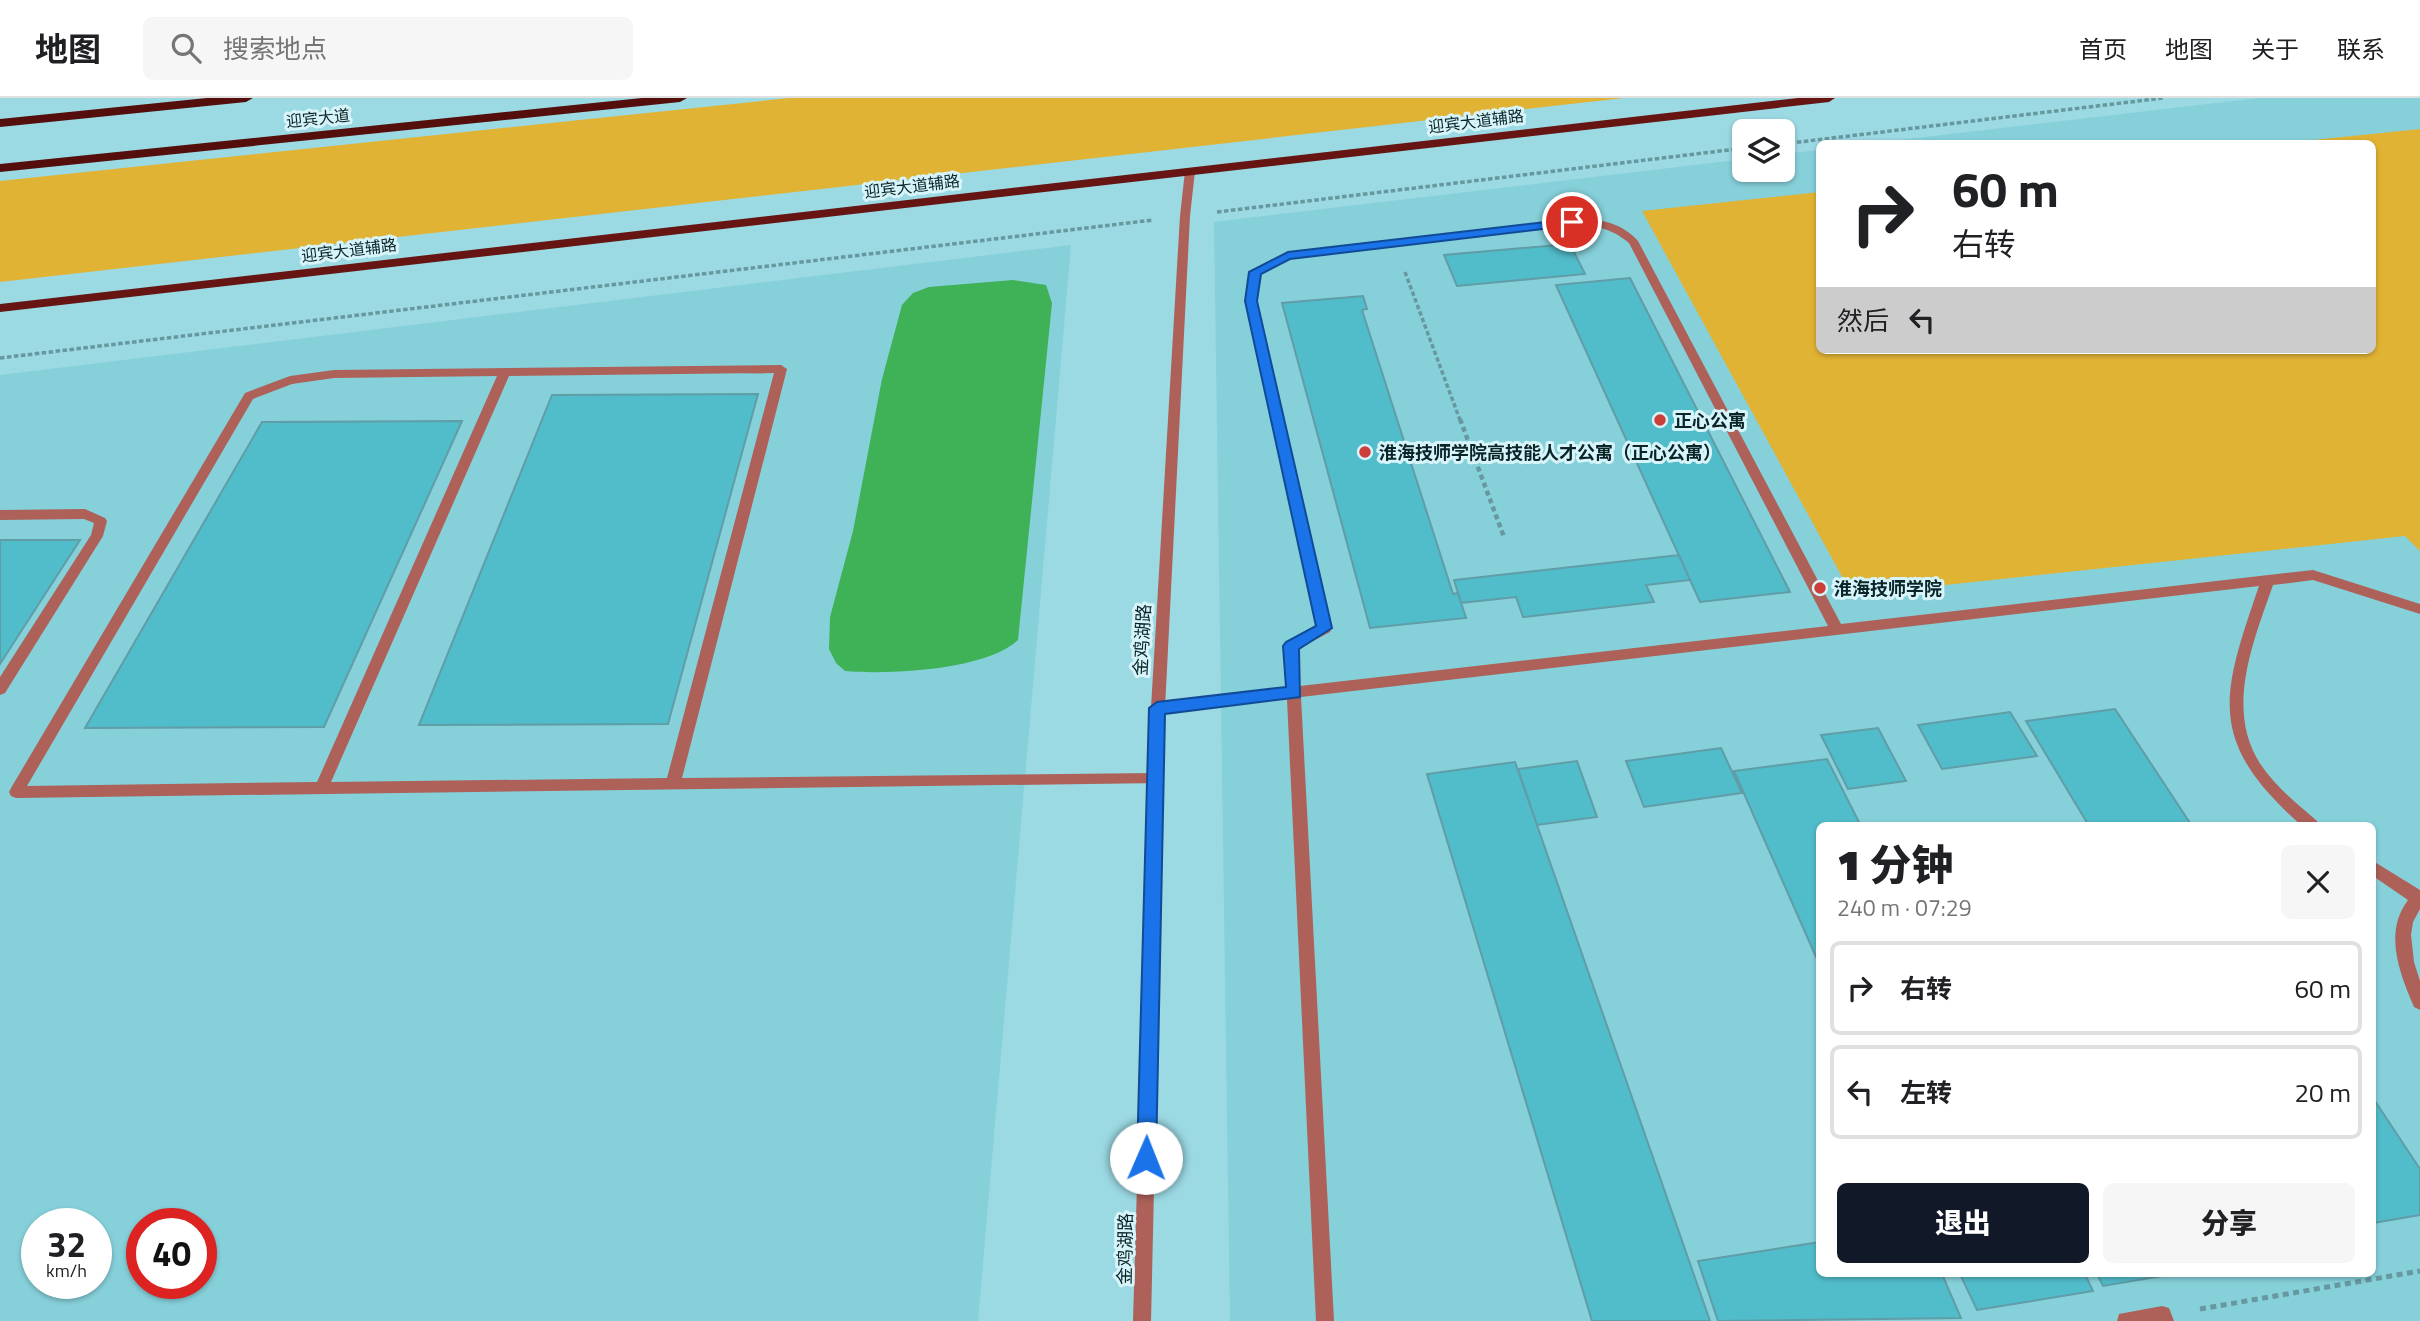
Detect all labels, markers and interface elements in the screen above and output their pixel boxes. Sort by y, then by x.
search box [143,17,633,80]
text: 地图 [35,24,101,74]
icon: search [167,29,205,67]
text: 搜索地点 [223,29,327,68]
text: 首页 [2079,31,2127,67]
text: 地图 [2165,31,2213,67]
text: 关于 [2251,31,2299,67]
text: 联系 [2337,31,2385,67]
street label: 迎宾大道 [285,103,351,133]
street label: 迎宾大道辅路 [1427,103,1525,139]
map controls [1732,119,1795,182]
button: layers [1732,119,1795,182]
text: 60 m [1952,151,2059,226]
street label: 迎宾大道辅路 [863,168,961,204]
icon: right [1837,168,1928,259]
pin [1542,192,1602,252]
icon: arrive [1553,203,1591,241]
text: 右转 [1952,220,2016,268]
street label: 迎宾大道辅路 [300,232,398,268]
text: 然后 [1837,301,1889,340]
icon: left [1903,301,1941,339]
place label: 正心公寓 [1674,407,1746,434]
marker: 正心公寓 [1652,412,1668,428]
place label: 淮海技师学院高技能人才公寓（正心公寓） [1379,439,1721,466]
marker: 淮海技师学院高技能人才公寓（正心公寓） [1357,444,1373,460]
place label: 淮海技师学院 [1834,575,1942,602]
marker: 淮海技师学院 [1812,580,1828,596]
street label: 金鸡湖路 [1127,603,1157,677]
text: 1 分钟 [1837,832,1953,896]
button: close [2281,845,2355,919]
text: 240 m · 07:29 [1837,890,1972,925]
icon: right [1841,969,1879,1007]
text: 右转 [1900,969,1952,1008]
text: 60 m [2294,969,2351,1008]
icon: left [1841,1073,1879,1111]
text: 左转 [1900,1073,1952,1112]
text: 20 m [2294,1073,2351,1112]
position arrow [1109,1121,1183,1195]
button: 退出 [1837,1183,2089,1263]
button: 分享 [2103,1183,2355,1263]
speed limit sign: 40 [126,1208,217,1299]
street label: 金鸡湖路 [1111,1213,1139,1285]
text: 32 [47,1217,86,1271]
text: km/h [46,1257,87,1284]

